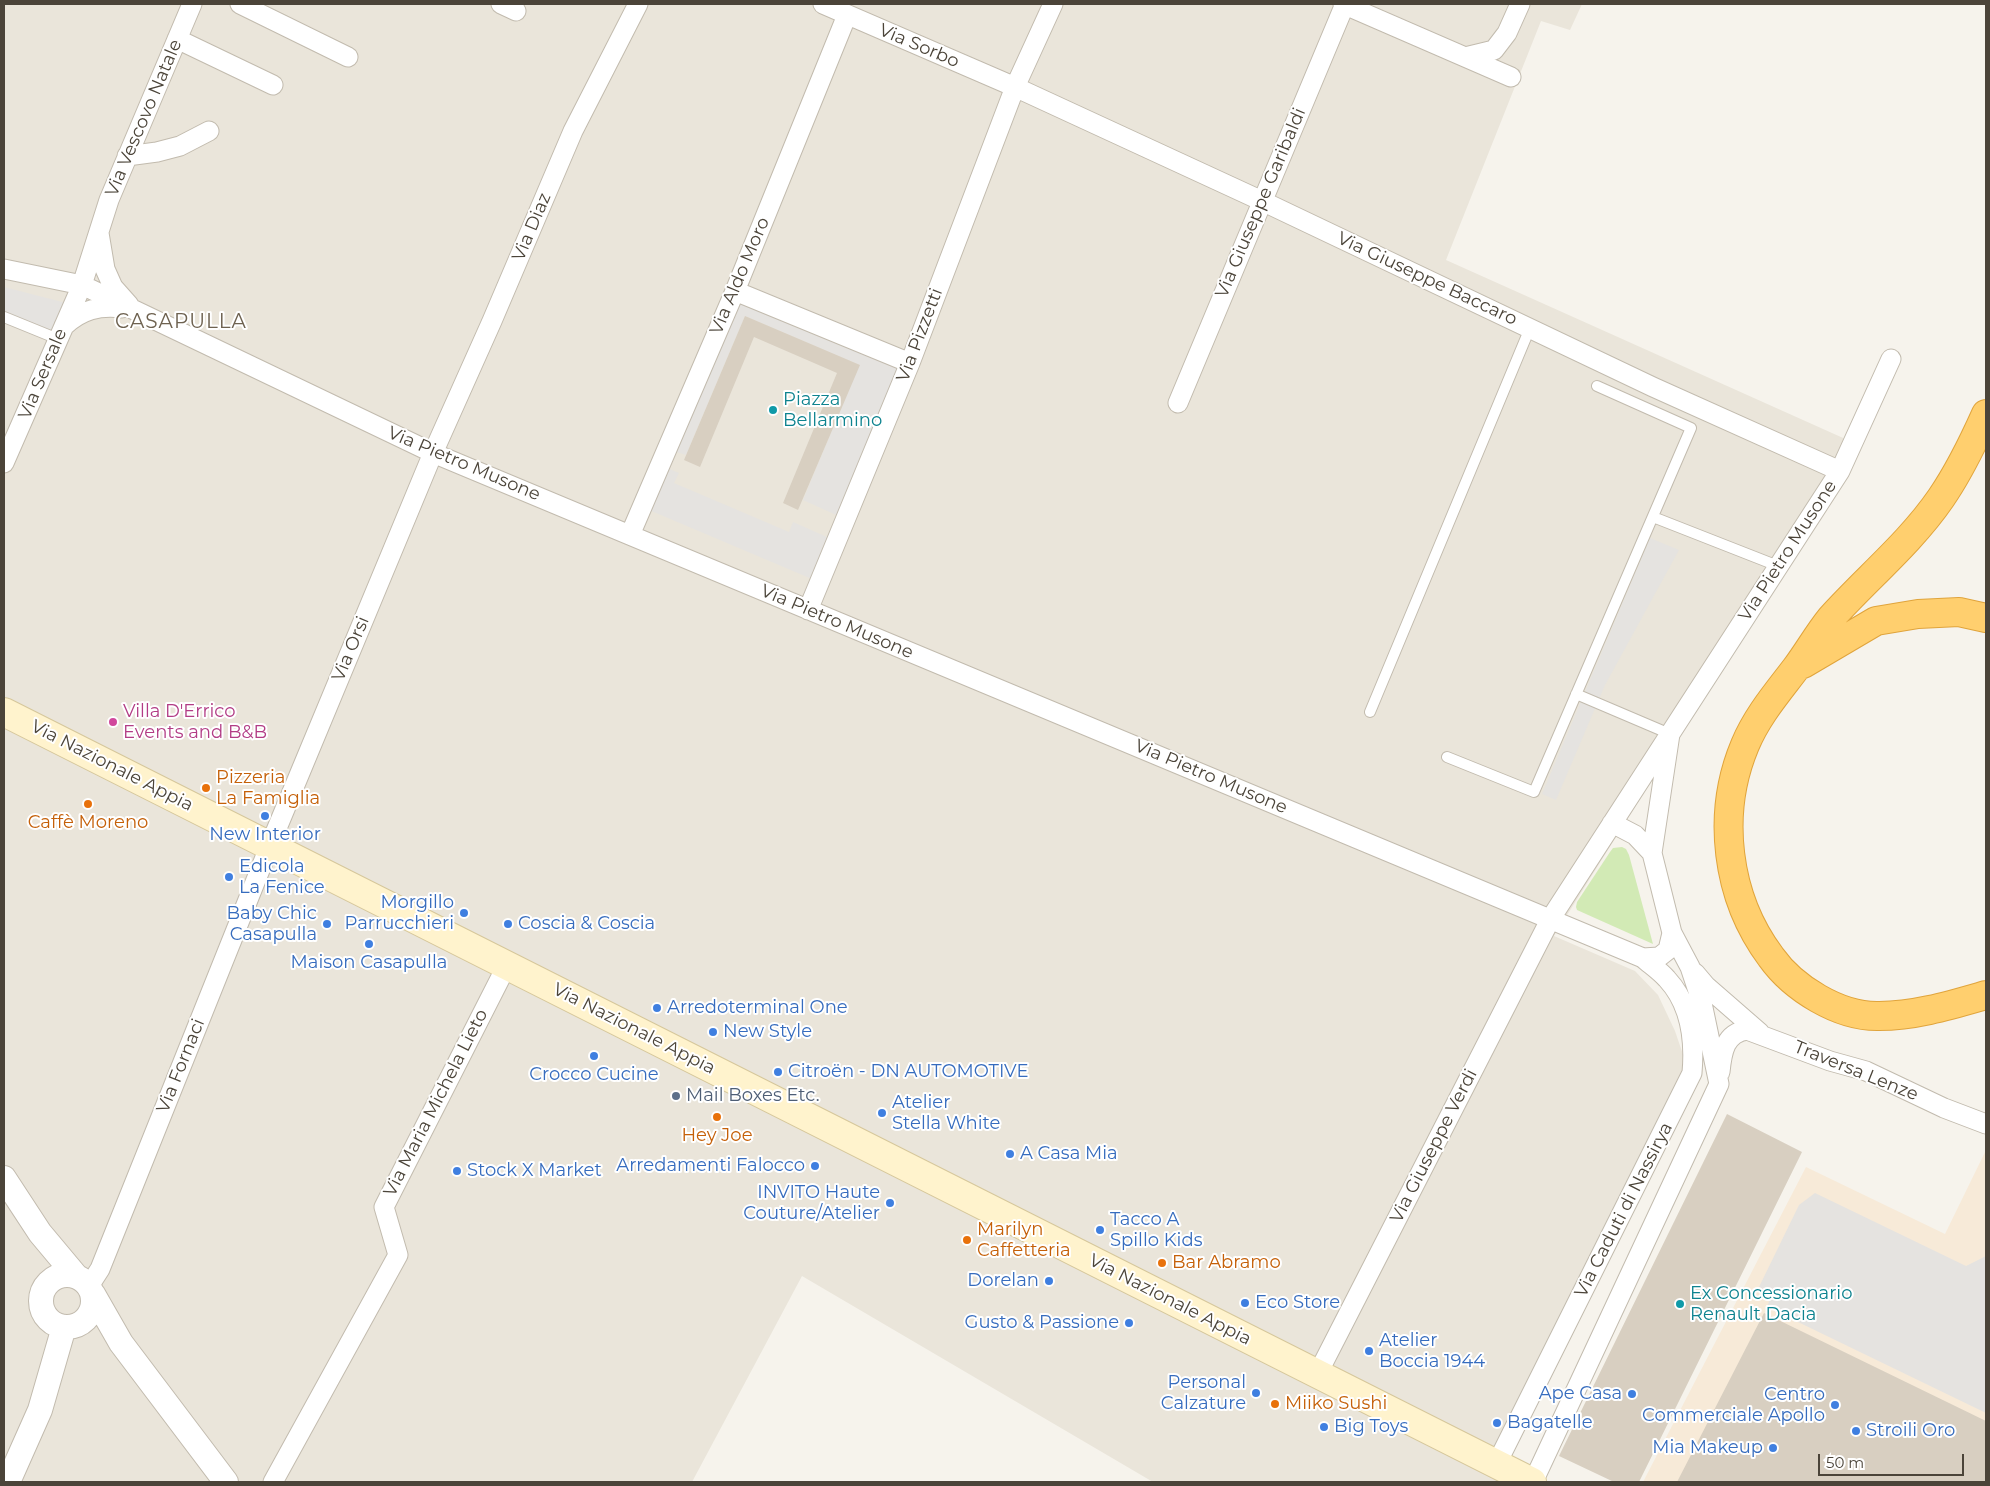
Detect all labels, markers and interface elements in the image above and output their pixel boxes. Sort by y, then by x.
street label: Via Sorbo [875,19,963,73]
street label: Via Vescovo Natale [101,36,187,200]
street label: Via Giuseppe Garibaldi [1211,105,1311,301]
street label: Via Diaz [508,190,556,264]
street label: Via Aldo Moro [706,214,774,338]
street label: Via Giuseppe Baccaro [1334,228,1520,330]
street label: Via Pizzetti [892,285,948,385]
district label: CASAPULLA [114,310,248,334]
street label: Via Sersale [14,325,72,423]
place label: Piazza Bellarmino [783,389,882,432]
marker: Piazza Bellarmino [767,404,779,416]
street label: Via Pietro Musone [384,422,544,506]
street label: Via Pietro Musone [1734,476,1842,626]
street label: Via Pietro Musone [757,580,917,664]
street label: Via Orsi [328,613,374,685]
place label: Villa D'Errico Events and B&B [123,701,267,744]
street label: Via Nazionale Appia [27,716,197,816]
marker: Villa D'Errico Events and B&B [107,716,119,728]
street label: Via Pietro Musone [1131,735,1291,819]
place label: Pizzeria La Famiglia [216,767,320,810]
marker: Pizzeria La Famiglia [200,782,212,794]
marker: Caffè Moreno [82,798,94,810]
marker: New Interior [259,810,271,822]
place label: Caffè Moreno [28,812,148,834]
place label: New Interior [209,824,321,846]
place label: Edicola La Fenice [239,856,325,899]
marker: Edicola La Fenice [223,871,235,883]
place label: Morgillo Parrucchieri [345,892,454,934]
place label: Baby Chic Casapulla [226,903,317,946]
marker: Morgillo Parrucchieri [458,907,470,919]
place label: Coscia & Coscia [518,913,655,935]
marker: Baby Chic Casapulla [321,918,333,930]
marker: Coscia & Coscia [502,918,514,930]
marker: Maison Casapulla [363,938,375,950]
place label: Maison Casapulla [291,952,447,974]
street label: Via Nazionale Appia [549,979,719,1079]
place label: Arredoterminal One [667,997,848,1019]
marker: Arredoterminal One [651,1002,663,1014]
street label: Via Maria Michela Lieto [379,1006,493,1200]
street label: Via Fornaci [152,1016,210,1116]
place label: New Style [723,1021,812,1043]
marker: New Style [707,1026,719,1038]
street label: Traversa Lenze [1791,1036,1921,1106]
marker: Crocco Cucine [588,1050,600,1062]
place label: Citroën - DN AUTOMOTIVE [788,1061,1028,1083]
place label: Crocco Cucine [529,1064,659,1086]
marker: Citroën - DN AUTOMOTIVE [772,1066,784,1078]
street label: Via Giuseppe Verdi [1386,1066,1482,1226]
place label: Mail Boxes Etc. [686,1085,819,1107]
marker: Mail Boxes Etc. [670,1090,682,1102]
place label: Atelier Stella White [892,1092,1000,1134]
marker: Atelier Stella White [876,1107,888,1119]
marker: Hey Joe [711,1111,723,1123]
street label: Via Caduti di Nassirya [1570,1119,1678,1301]
place label: Hey Joe [681,1125,753,1147]
place label: A Casa Mia [1020,1143,1118,1165]
marker: A Casa Mia [1004,1148,1016,1160]
place label: Arredamenti Falocco [616,1155,805,1177]
place label: Stock X Market [467,1160,602,1182]
marker: Arredamenti Falocco [809,1160,821,1172]
marker: Stock X Market [451,1165,463,1177]
place label: INVITO Haute Couture/Atelier [743,1182,880,1224]
marker: INVITO Haute Couture/Atelier [884,1197,896,1209]
place label: Tacco A Spillo Kids [1110,1209,1202,1252]
place label: Marilyn Caffetteria [977,1219,1071,1262]
marker: Tacco A Spillo Kids [1094,1224,1106,1236]
marker: Marilyn Caffetteria [961,1234,973,1246]
street label: Via Nazionale Appia [1085,1250,1255,1350]
place label: Bar Abramo [1172,1252,1281,1274]
marker: Bar Abramo [1156,1257,1168,1269]
place label: Dorelan [967,1270,1039,1292]
marker: Dorelan [1043,1275,1055,1287]
place label: Ex Concessionario Renault Dacia [1690,1283,1852,1326]
place label: Eco Store [1255,1292,1340,1314]
marker: Eco Store [1239,1297,1251,1309]
marker: Ex Concessionario Renault Dacia [1674,1298,1686,1310]
place label: Gusto & Passione [964,1312,1119,1334]
marker: Gusto & Passione [1123,1317,1135,1329]
place label: Atelier Boccia 1944 [1379,1330,1485,1372]
marker: Atelier Boccia 1944 [1363,1345,1375,1357]
place label: Personal Calzature [1161,1372,1246,1415]
place label: Ape Casa [1539,1383,1622,1405]
place label: Centro Commerciale Apollo [1642,1384,1825,1426]
marker: Personal Calzature [1250,1387,1262,1399]
marker: Ape Casa [1626,1388,1638,1400]
place label: Miiko Sushi [1285,1393,1387,1415]
marker: Miiko Sushi [1269,1398,1281,1410]
marker: Centro Commerciale Apollo [1829,1399,1841,1411]
place label: Bagatelle [1507,1412,1593,1434]
place label: Big Toys [1334,1416,1408,1438]
marker: Bagatelle [1491,1417,1503,1429]
place label: Stroili Oro [1866,1420,1955,1442]
marker: Big Toys [1318,1421,1330,1433]
marker: Stroili Oro [1850,1425,1862,1437]
place label: Mia Makeup [1652,1437,1763,1459]
marker: Mia Makeup [1767,1442,1779,1454]
scale bar [1820,1444,1966,1476]
text: 50 m [1826,1453,1864,1472]

